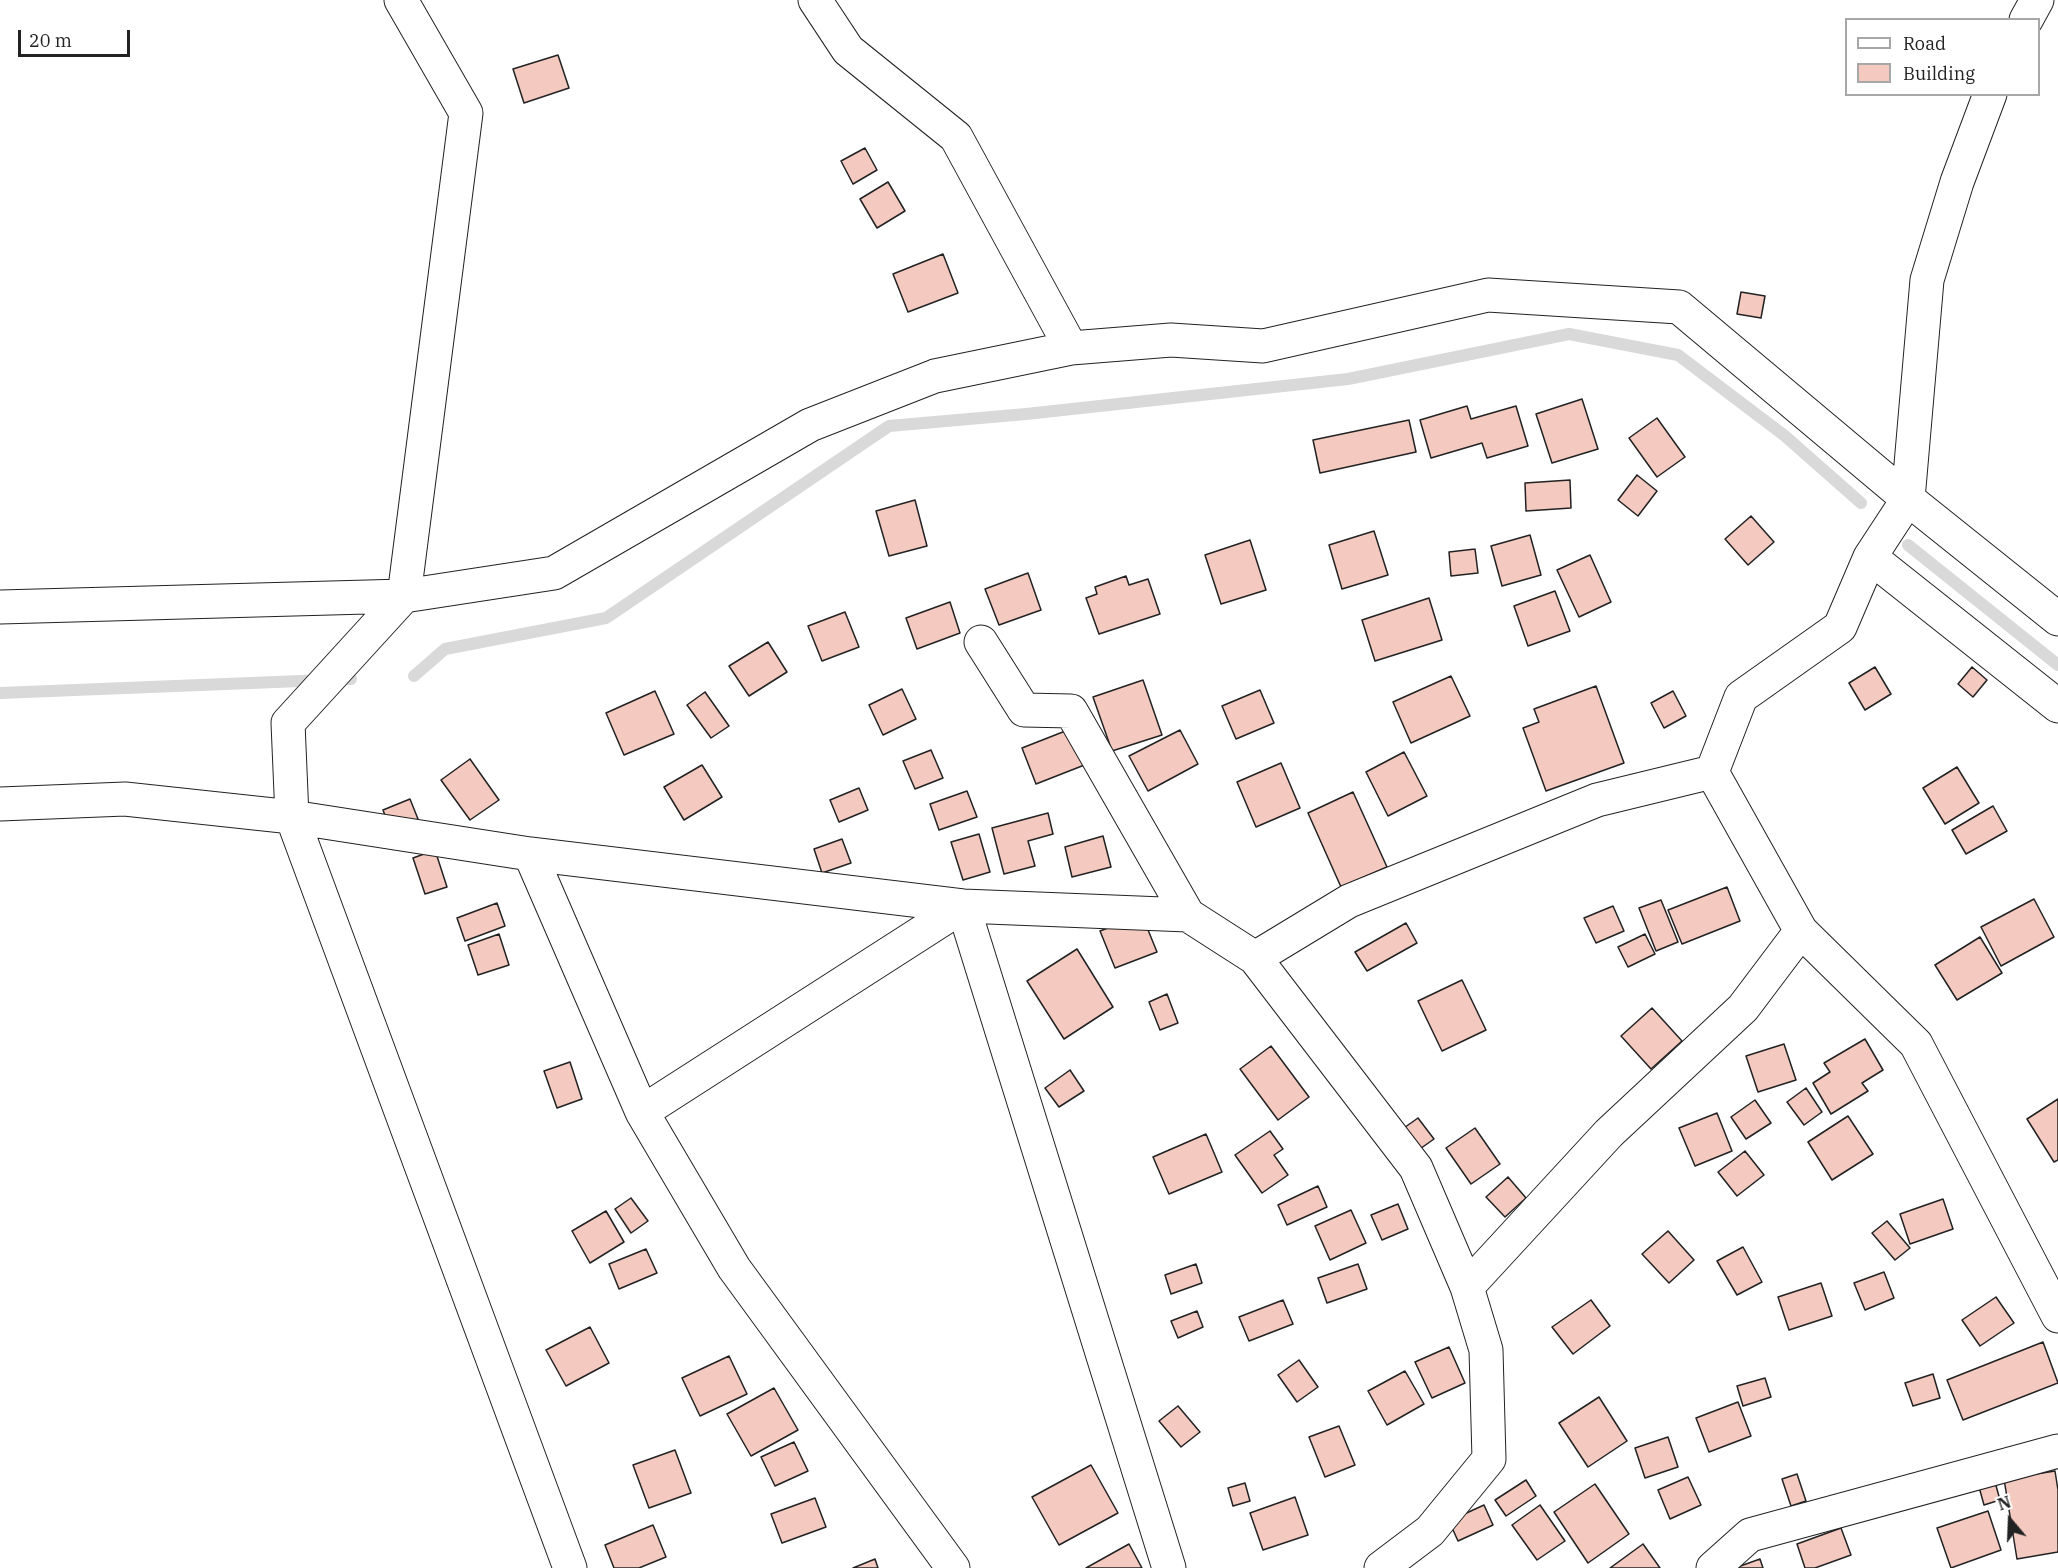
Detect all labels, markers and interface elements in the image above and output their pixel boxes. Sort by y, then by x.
scale bar [21,18,134,56]
legend [1845,18,2040,96]
text: 20 m [29,29,72,52]
text: Road [1903,32,1946,55]
text: Building [1903,62,1975,85]
north arrow [1980,1490,2040,1550]
text: N [1995,1491,2013,1514]

